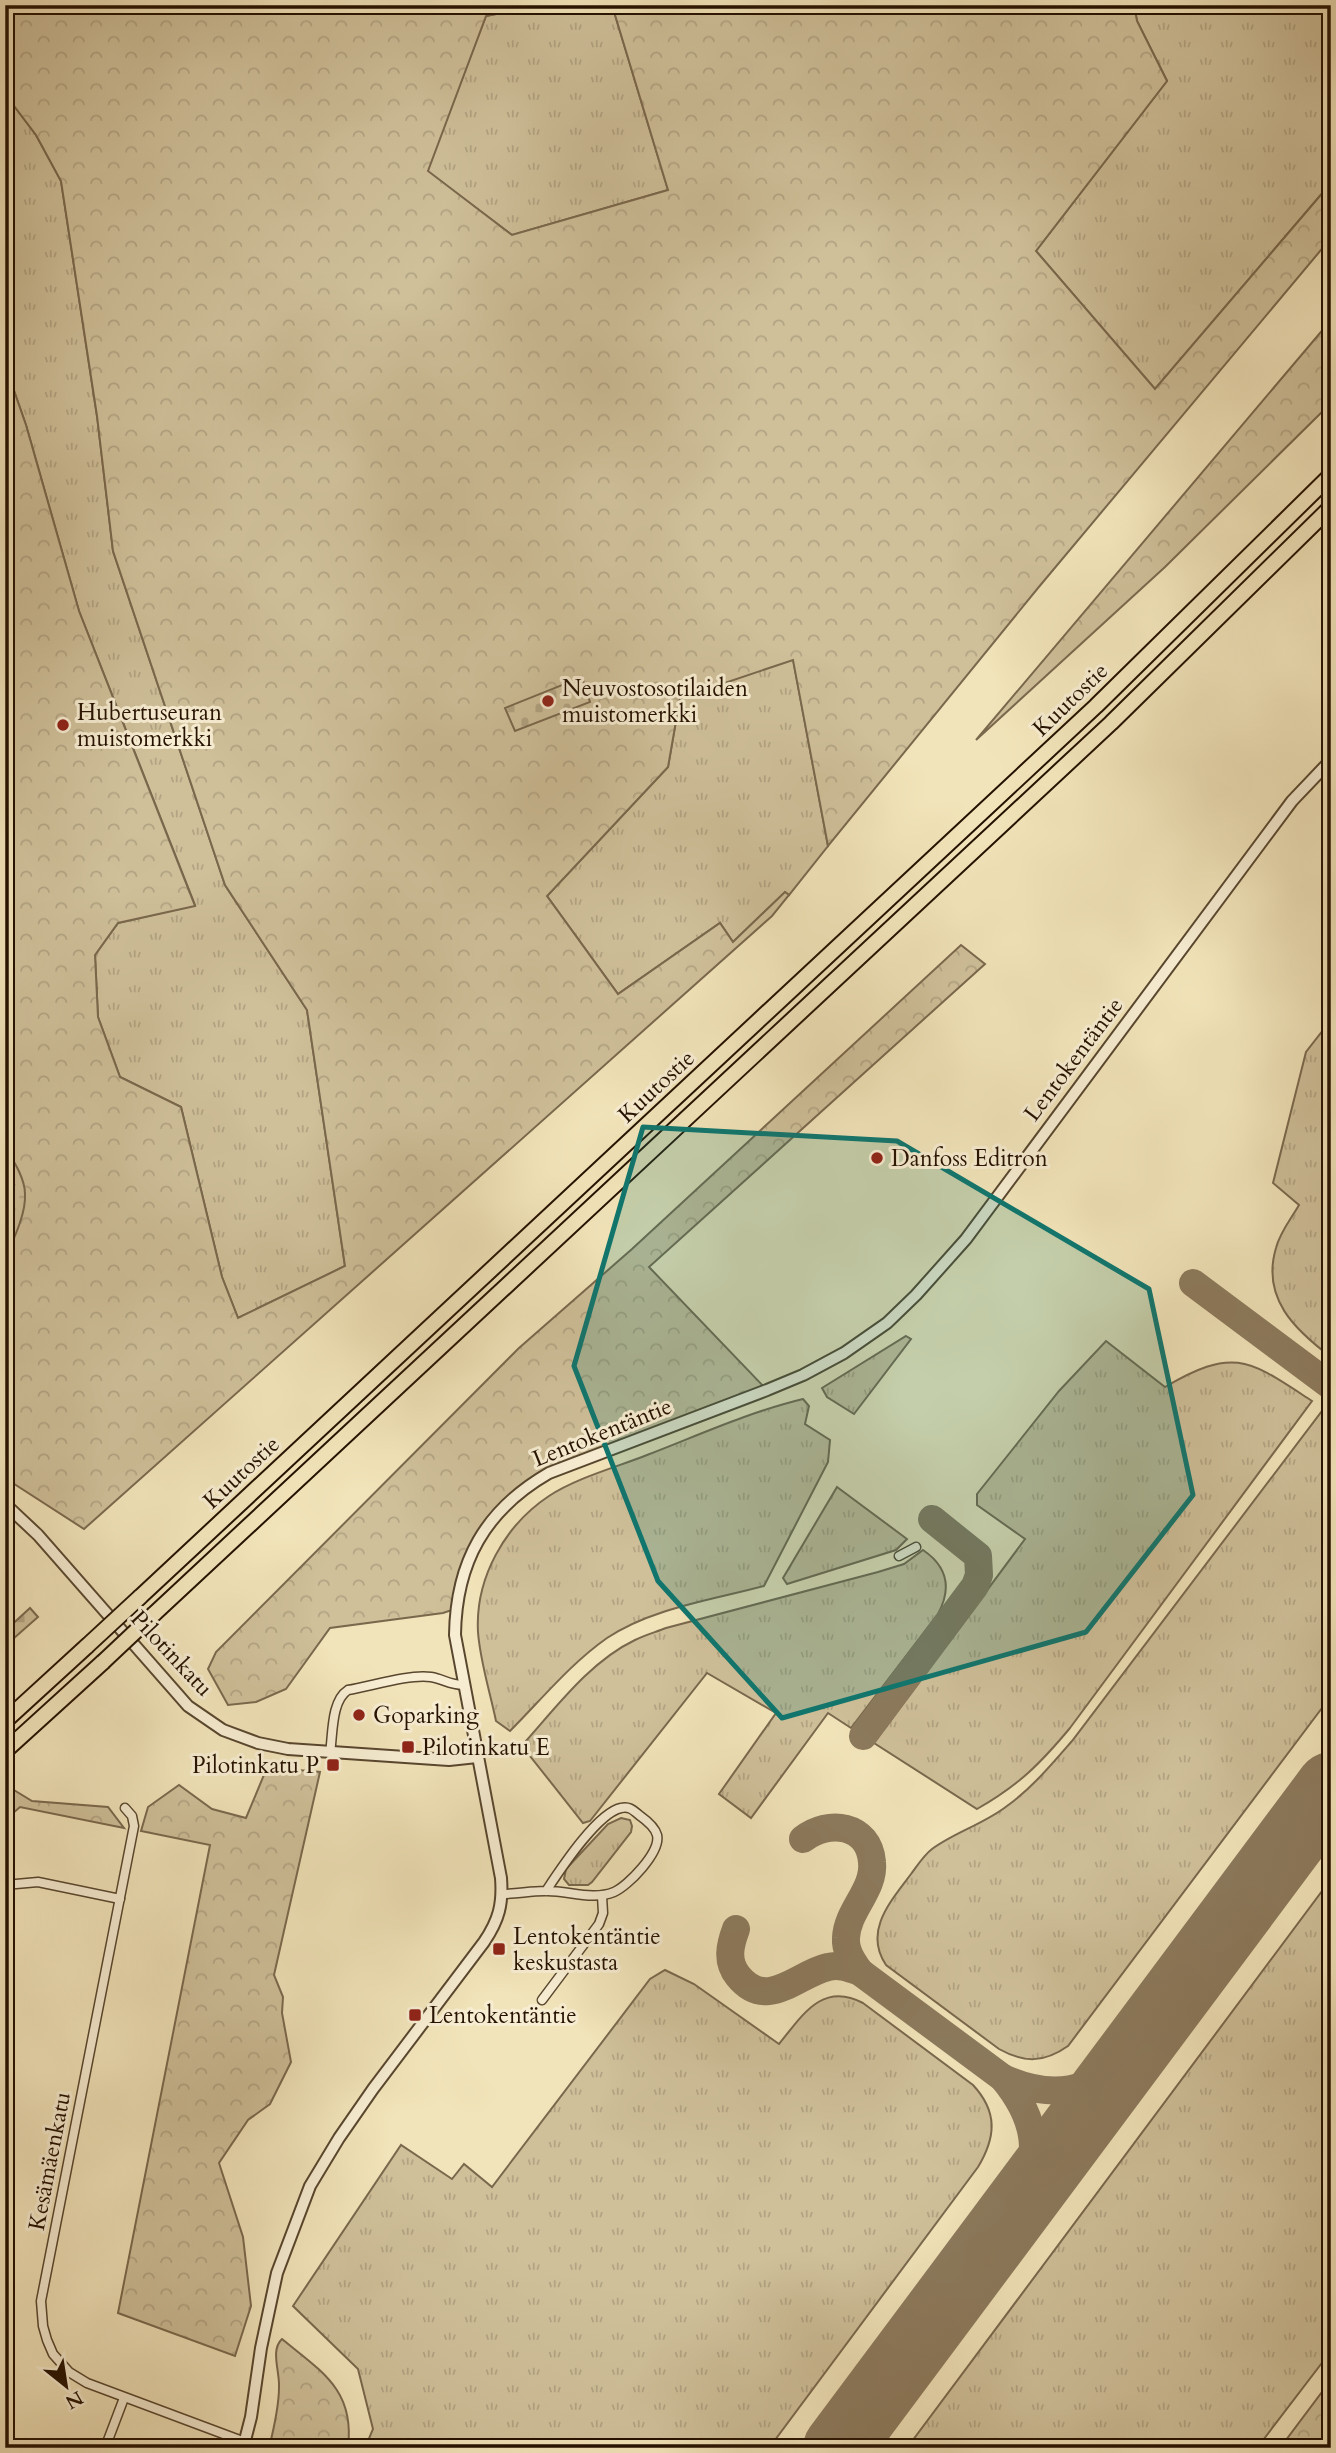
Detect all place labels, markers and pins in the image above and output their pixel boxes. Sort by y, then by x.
place label: Neuvostosotilaiden muistomerkki [562,673,748,730]
marker: Neuvostosotilaiden muistomerkki [540,693,556,709]
place label: Hubertuseuran muistomerkki [77,697,222,754]
marker: Hubertuseuran muistomerkki [55,717,71,733]
place label: Danfoss Editron [891,1143,1048,1174]
marker: Danfoss Editron [869,1150,885,1166]
place label: Goparking [373,1700,479,1731]
marker: Goparking [351,1707,367,1723]
place label: Pilotinkatu E [422,1732,550,1763]
marker: Pilotinkatu E [400,1739,416,1755]
place label: Pilotinkatu P [192,1750,319,1781]
marker: Pilotinkatu P [325,1757,341,1773]
place label: Lentokentäntie keskustasta [513,1921,661,1978]
marker: Lentokentäntie keskustasta [491,1941,507,1957]
place label: Lentokentäntie [429,2000,577,2031]
marker: Lentokentäntie [407,2007,423,2023]

